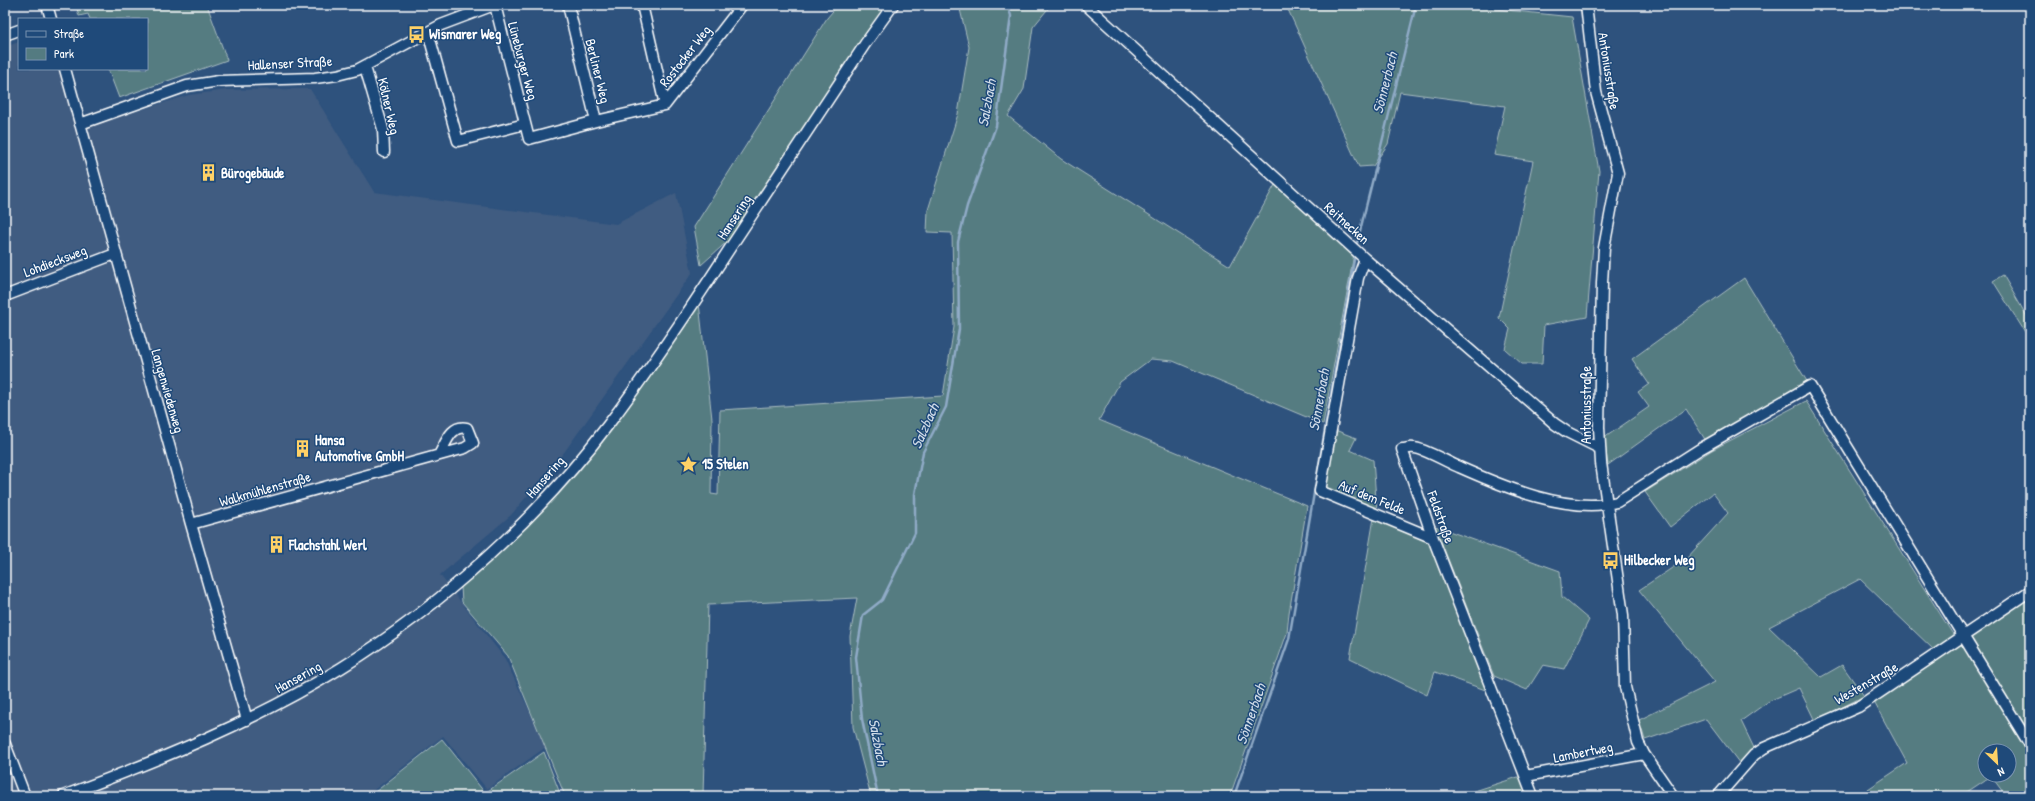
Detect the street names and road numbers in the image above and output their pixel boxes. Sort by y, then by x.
street label: Lüneburger Weg [503,20,543,102]
street label: Rostocker Weg [654,21,716,91]
street label: Antoniusstraße [1593,31,1625,112]
street label: Berliner Weg [580,37,616,105]
street label: Hallenser Straße [247,51,333,75]
street label: Kölner Weg [373,76,405,136]
street label: Hansering [712,190,756,244]
street label: Reitnecken [1321,197,1374,248]
street label: Lohdiecksweg [21,240,89,282]
street label: Langenwiedenweg [147,347,189,435]
street label: Antoniusstraße [1576,366,1596,444]
street label: Hansering [521,451,569,503]
street label: Walkmühlenstraße [217,466,314,512]
street label: Auf dem Felde [1336,475,1409,519]
street label: Feldstraße [1422,487,1460,546]
street label: Hansering [271,656,325,698]
street label: Westenstraße [1831,657,1902,709]
street label: Lambertweg [1552,736,1614,768]

